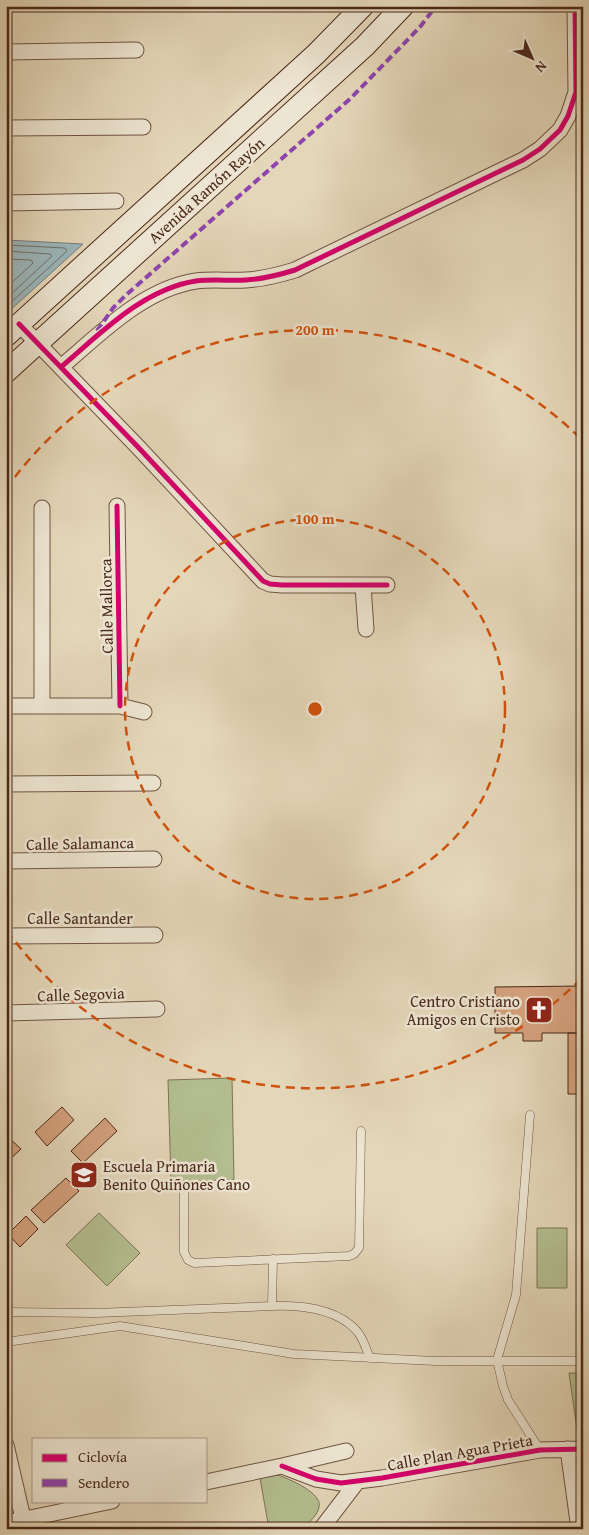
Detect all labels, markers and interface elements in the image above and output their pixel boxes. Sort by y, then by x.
north arrow [506,32,556,82]
text: N [530,57,552,78]
street label: Avenida Ramón Rayón [142,131,270,249]
text: 200 m [295,319,335,340]
text: 100 m [295,508,335,529]
street label: Calle Mallorca [93,558,119,654]
centre of rings [306,700,324,718]
street label: Calle Salamanca [26,830,135,856]
street label: Calle Santander [27,906,133,930]
street label: Calle Segovia [37,980,126,1008]
place label: Centro Cristiano Amigos en Cristo [407,989,520,1031]
church icon: Centro Cristiano Amigos en Cristo [524,995,554,1025]
place label: Escuela Primaria Benito Quiñones Cano [103,1154,250,1196]
school or university icon: Escuela Primaria Benito Quiñones Cano [69,1160,99,1190]
street label: Calle Plan Agua Prieta [385,1427,535,1477]
legend [32,1438,208,1502]
text: Ciclovía [78,1446,127,1467]
text: Sendero [78,1472,130,1493]

